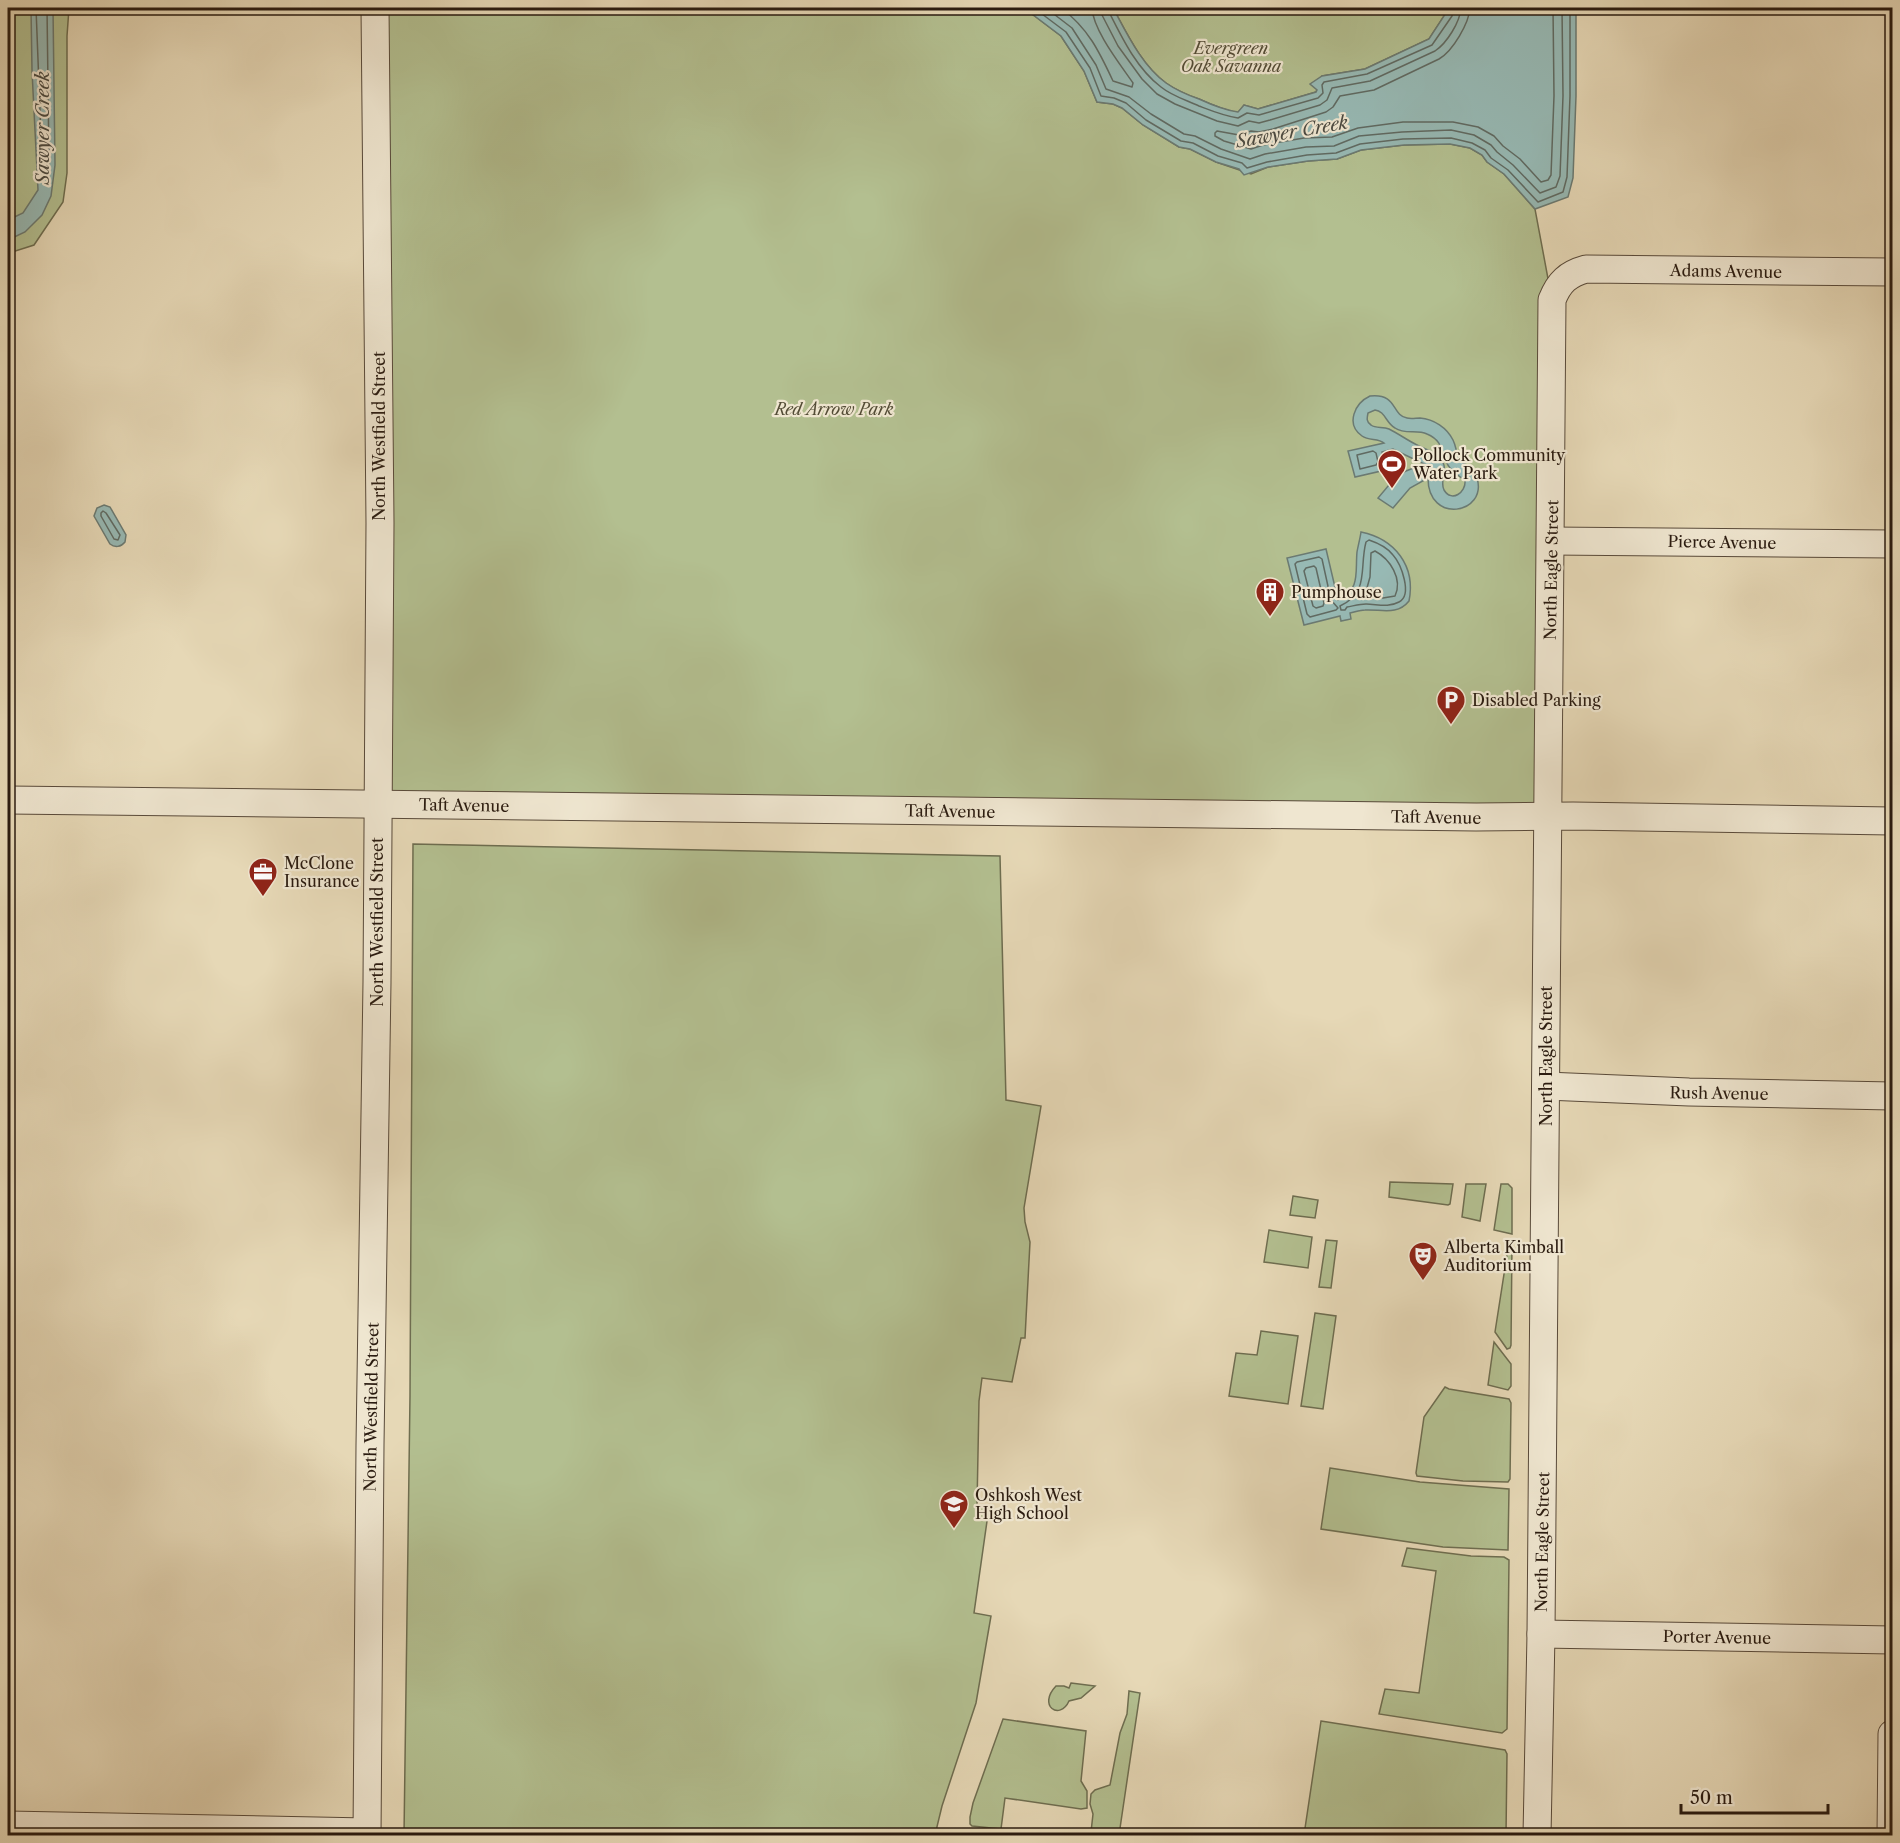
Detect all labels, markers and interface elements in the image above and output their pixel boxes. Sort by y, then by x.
park label: Evergreen Oak Savanna [1181,38,1282,76]
water label: Sawyer Creek [32,71,54,186]
water label: Sawyer Creek [1233,111,1350,153]
street label: Adams Avenue [1669,260,1782,282]
street label: North Westfield Street [369,351,389,521]
park label: Red Arrow Park [773,399,894,419]
place label: Pollock Community Water Park [1412,445,1566,483]
sports icon: Pollock Community Water Park [1376,448,1408,490]
street label: North Eagle Street [1540,499,1562,640]
street label: Pierce Avenue [1667,531,1777,553]
building icon: Pumphouse [1254,576,1286,618]
place label: Pumphouse [1291,582,1382,602]
parking icon: Disabled Parking [1435,684,1467,726]
place label: Disabled Parking [1472,690,1601,710]
street label: Taft Avenue [419,794,509,816]
street label: Taft Avenue [905,800,995,822]
street label: Taft Avenue [1391,806,1481,828]
street label: North Westfield Street [367,837,387,1007]
place label: McClone Insurance [284,853,359,891]
office icon: McClone Insurance [247,856,279,898]
street label: North Eagle Street [1536,985,1556,1126]
street label: Rush Avenue [1669,1082,1769,1104]
place label: Alberta Kimball Auditorium [1443,1237,1564,1275]
theatre icon: Alberta Kimball Auditorium [1407,1240,1439,1282]
street label: North Westfield Street [360,1322,382,1492]
street label: North Eagle Street [1531,1471,1553,1612]
place label: Oshkosh West High School [975,1485,1082,1523]
school or university icon: Oshkosh West High School [938,1488,970,1530]
street label: Porter Avenue [1663,1626,1771,1648]
scale bar [1681,1777,1828,1815]
text: 50 m [1690,1787,1733,1809]

